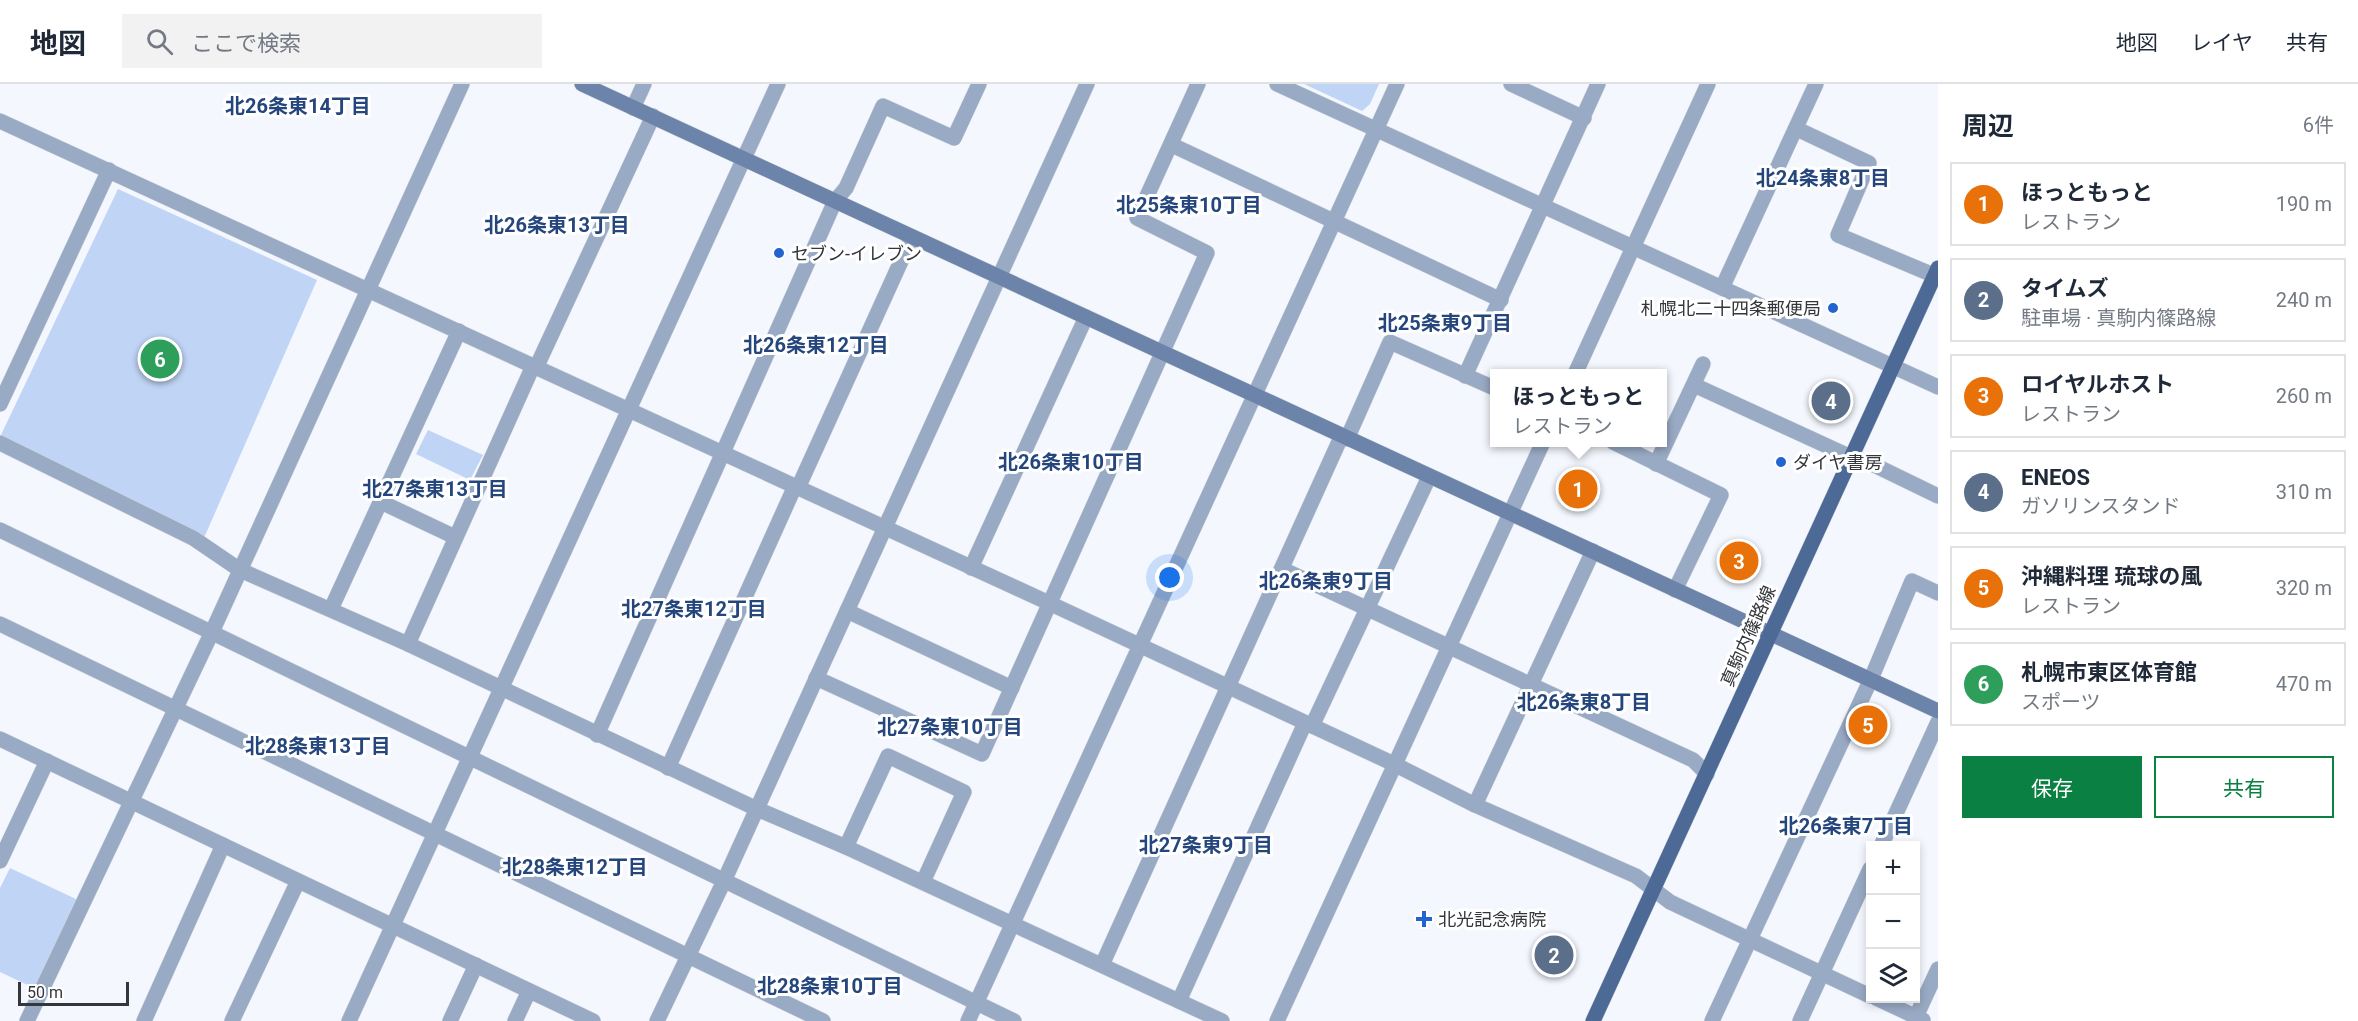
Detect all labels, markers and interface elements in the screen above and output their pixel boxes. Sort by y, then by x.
search box [122,14,542,68]
icon: search [143,25,176,58]
text: 地図 [30,27,86,60]
text: ここで検索 [191,31,301,56]
text: 地図 [2116,31,2158,55]
text: レイヤ [2191,31,2253,55]
text: 共有 [2286,31,2328,55]
district label: 北26条東14丁目 [225,94,371,118]
text: 周辺 [1962,111,2014,141]
text: 6件 [2303,113,2334,137]
district label: 北24条東8丁目 [1756,166,1890,190]
text: ほっともっと [2021,180,2153,205]
text: 1 [1978,192,1989,216]
text: 190 m [2276,192,2332,216]
district label: 北25条東10丁目 [1116,193,1262,217]
text: レストラン [2021,210,2121,234]
district label: 北26条東13丁目 [484,213,630,237]
place label: セブン-イレブン [791,243,922,264]
marker: セブン-イレブン [772,246,786,260]
text: タイムズ [2021,276,2109,301]
text: 2 [1978,288,1989,312]
text: 240 m [2276,288,2332,312]
place label: 札幌北二十四条郵便局 [1641,298,1821,319]
marker: 札幌北二十四条郵便局 [1826,301,1840,315]
text: 駐車場 · 真駒内篠路線 [2021,306,2216,330]
district label: 北25条東9丁目 [1378,311,1512,335]
district label: 北26条東12丁目 [743,333,889,357]
pin: 6 [140,336,180,382]
popup [1490,369,1667,447]
text: ロイヤルホスト [2021,372,2174,397]
pin: 4 [1812,378,1850,424]
text: ほっともっと [1512,384,1645,409]
text: 3 [1978,384,1989,408]
text: 260 m [2276,384,2332,408]
text: レストラン [2021,402,2121,426]
text: レストラン [1512,414,1612,438]
district label: 北26条東10丁目 [998,450,1144,474]
place label: ダイヤ書房 [1793,452,1882,473]
marker: ダイヤ書房 [1774,455,1788,469]
text: ENEOS [2021,465,2090,490]
pin: 1 [1558,466,1598,512]
district label: 北27条東13丁目 [362,477,508,501]
text: 4 [1978,480,1989,504]
text: 310 m [2276,480,2332,504]
text: ガソリンスタンド [2021,494,2181,518]
pin: 3 [1720,538,1758,584]
your location [1155,563,1184,592]
text: 沖縄料理 琉球の風 [2021,564,2202,589]
district label: 北26条東9丁目 [1259,569,1393,593]
text: 5 [1978,576,1989,600]
text: 320 m [2276,576,2332,600]
street label: 真駒内篠路線 [1716,582,1780,690]
text: レストラン [2021,594,2121,618]
district label: 北27条東12丁目 [621,597,767,621]
text: 札幌市東区体育館 [2021,660,2197,685]
text: 6 [1978,672,1989,696]
text: 470 m [2276,672,2332,696]
district label: 北26条東8丁目 [1517,690,1651,714]
text: スポーツ [2021,690,2101,714]
pin: 5 [1848,702,1888,748]
district label: 北27条東10丁目 [877,715,1023,739]
district label: 北28条東13丁目 [245,734,391,758]
button: 保存 [1962,756,2142,818]
button: 共有 [2154,756,2334,818]
district label: 北26条東7丁目 [1779,814,1913,838]
district label: 北27条東9丁目 [1139,833,1273,857]
map controls [1866,841,1920,1003]
button: + [1866,841,1920,895]
district label: 北28条東12丁目 [502,855,648,879]
button: − [1866,895,1920,949]
place label: 北光記念病院 [1438,909,1546,930]
marker: 北光記念病院 [1415,910,1433,928]
pin: 2 [1534,932,1574,978]
button: layers [1866,949,1920,1003]
district label: 北28条東10丁目 [757,974,903,998]
scale bar [18,979,129,1006]
text: 50 m [27,983,63,1002]

